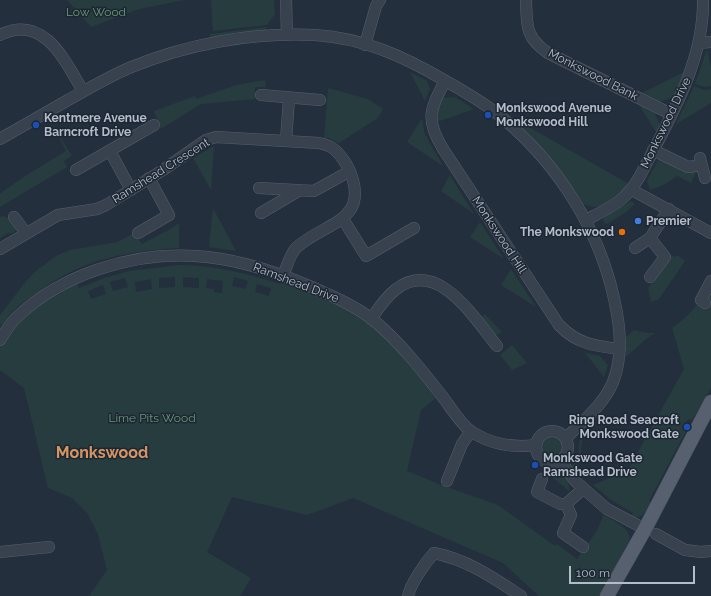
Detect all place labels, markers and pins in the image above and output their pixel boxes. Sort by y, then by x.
place label: Monkswood Avenue Monkswood Hill [496,101,611,129]
marker: Monkswood Avenue Monkswood Hill [483,110,493,120]
place label: Kentmere Avenue Barncroft Drive [44,111,147,139]
marker: Kentmere Avenue Barncroft Drive [31,120,41,130]
place label: Premier [646,214,691,228]
marker: Premier [633,216,643,226]
place label: The Monkswood [520,225,614,239]
marker: The Monkswood [617,227,627,237]
place label: Ring Road Seacroft Monkswood Gate [569,413,679,441]
marker: Ring Road Seacroft Monkswood Gate [682,422,692,432]
place label: Monkswood Gate Ramshead Drive [543,451,642,479]
marker: Monkswood Gate Ramshead Drive [530,460,540,470]

